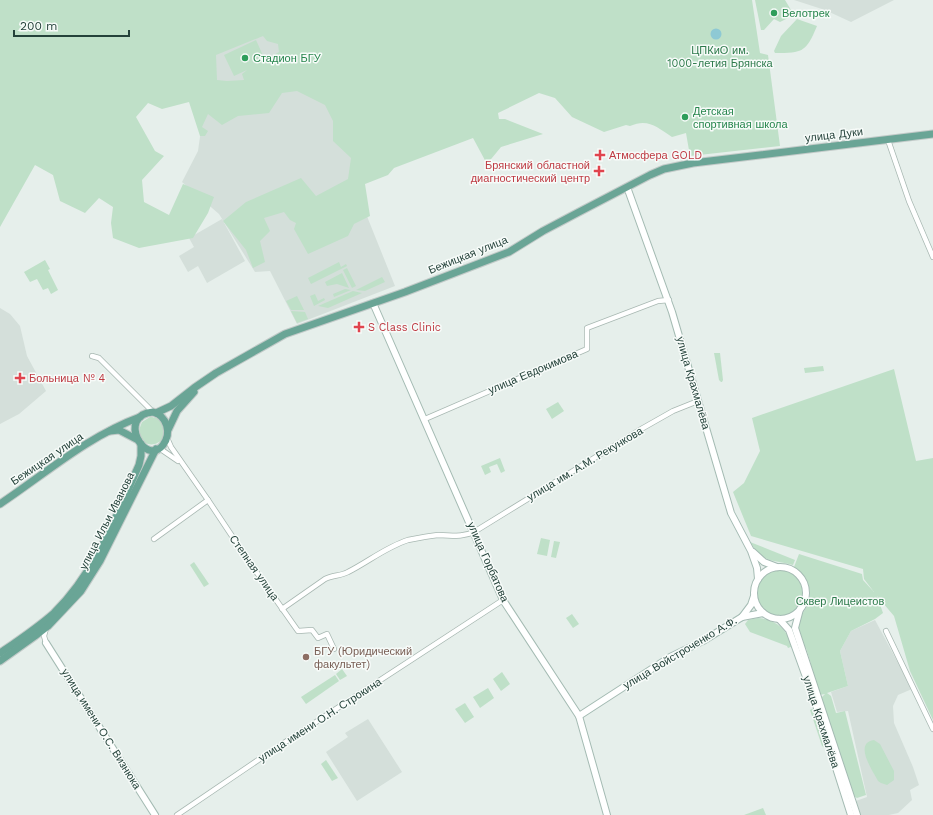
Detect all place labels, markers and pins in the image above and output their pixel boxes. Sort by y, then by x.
place label: Велотрек [782,7,830,20]
marker: Велотрек [769,8,779,18]
place label: Стадион БГУ [253,52,322,65]
marker: Стадион БГУ [240,53,250,63]
place label: Детская спортивная школа [693,105,788,131]
marker: Детская спортивная школа [680,112,690,122]
marker: Атмосфера GOLD [594,149,606,161]
place label: Атмосфера GOLD [609,149,702,162]
place label: Брянский областной диагностический центр [471,159,590,185]
marker: Брянский областной диагностический центр [593,165,605,177]
marker: S Class Clinic [353,321,365,333]
place label: S Class Clinic [368,321,441,334]
marker: Больница № 4 [14,372,26,384]
place label: Больница № 4 [29,372,105,385]
place label: БГУ (Юридический факультет) [314,645,412,671]
marker: БГУ (Юридический факультет) [301,652,311,662]

